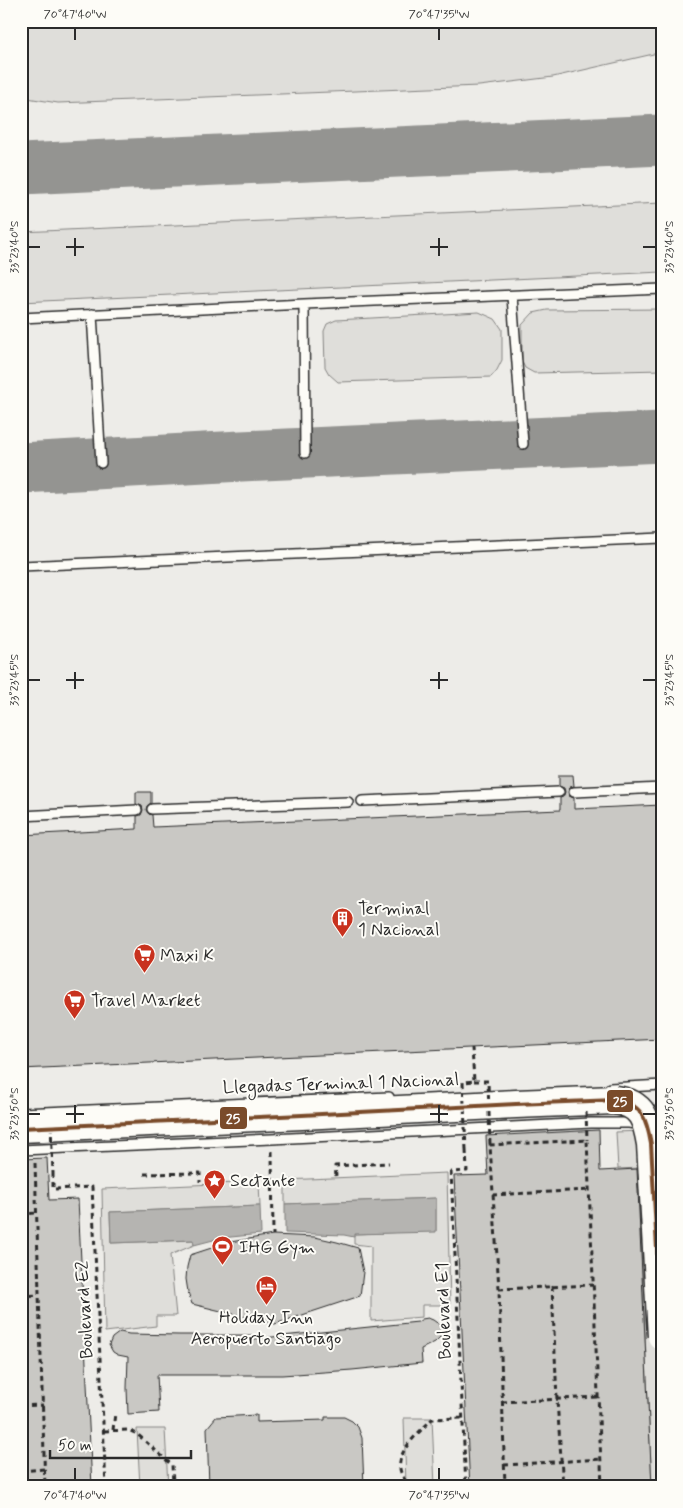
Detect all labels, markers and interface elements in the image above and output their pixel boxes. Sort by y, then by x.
text: 70°47'40"W [44,7,107,23]
text: 70°47'35"W [409,7,470,23]
text: 33°23'40"S [7,220,23,273]
text: 33°23'40"S [662,220,678,273]
text: 33°23'45"S [7,653,23,706]
text: 33°23'45"S [662,653,678,706]
place label: Terminal 1 Nacional [358,897,439,942]
building icon: Terminal 1 Nacional [330,906,354,937]
supermarket icon: Maxi K [132,943,156,974]
place label: Maxi K [160,944,214,968]
supermarket icon: Travel Market [63,988,87,1019]
place label: Travel Market [91,989,201,1013]
street label: Llegadas Terminal 1 Nacional [222,1068,460,1101]
text: 33°23'50"S [7,1087,23,1141]
text: 33°23'50"S [662,1087,678,1141]
line badge: 25 [606,1089,634,1113]
text: 25 [613,1093,628,1111]
line badge: 25 [219,1106,248,1130]
text: 25 [226,1110,241,1128]
place icon: Sectante [202,1168,226,1199]
place label: Sectante [230,1169,295,1193]
sports icon: IHG Gym [211,1235,235,1266]
place label: IHG Gym [239,1236,315,1260]
street label: Boulevard E2 [70,1260,100,1359]
street label: Boulevard E1 [430,1262,458,1360]
hotel icon: Holiday Inn Aeropuerto Santiago [254,1275,278,1306]
place label: Holiday Inn Aeropuerto Santiago [191,1306,341,1351]
scale bar [50,1428,191,1460]
text: 50 m [58,1436,92,1456]
text: 70°47'40"W [44,1488,107,1504]
text: 70°47'35"W [409,1488,470,1504]

